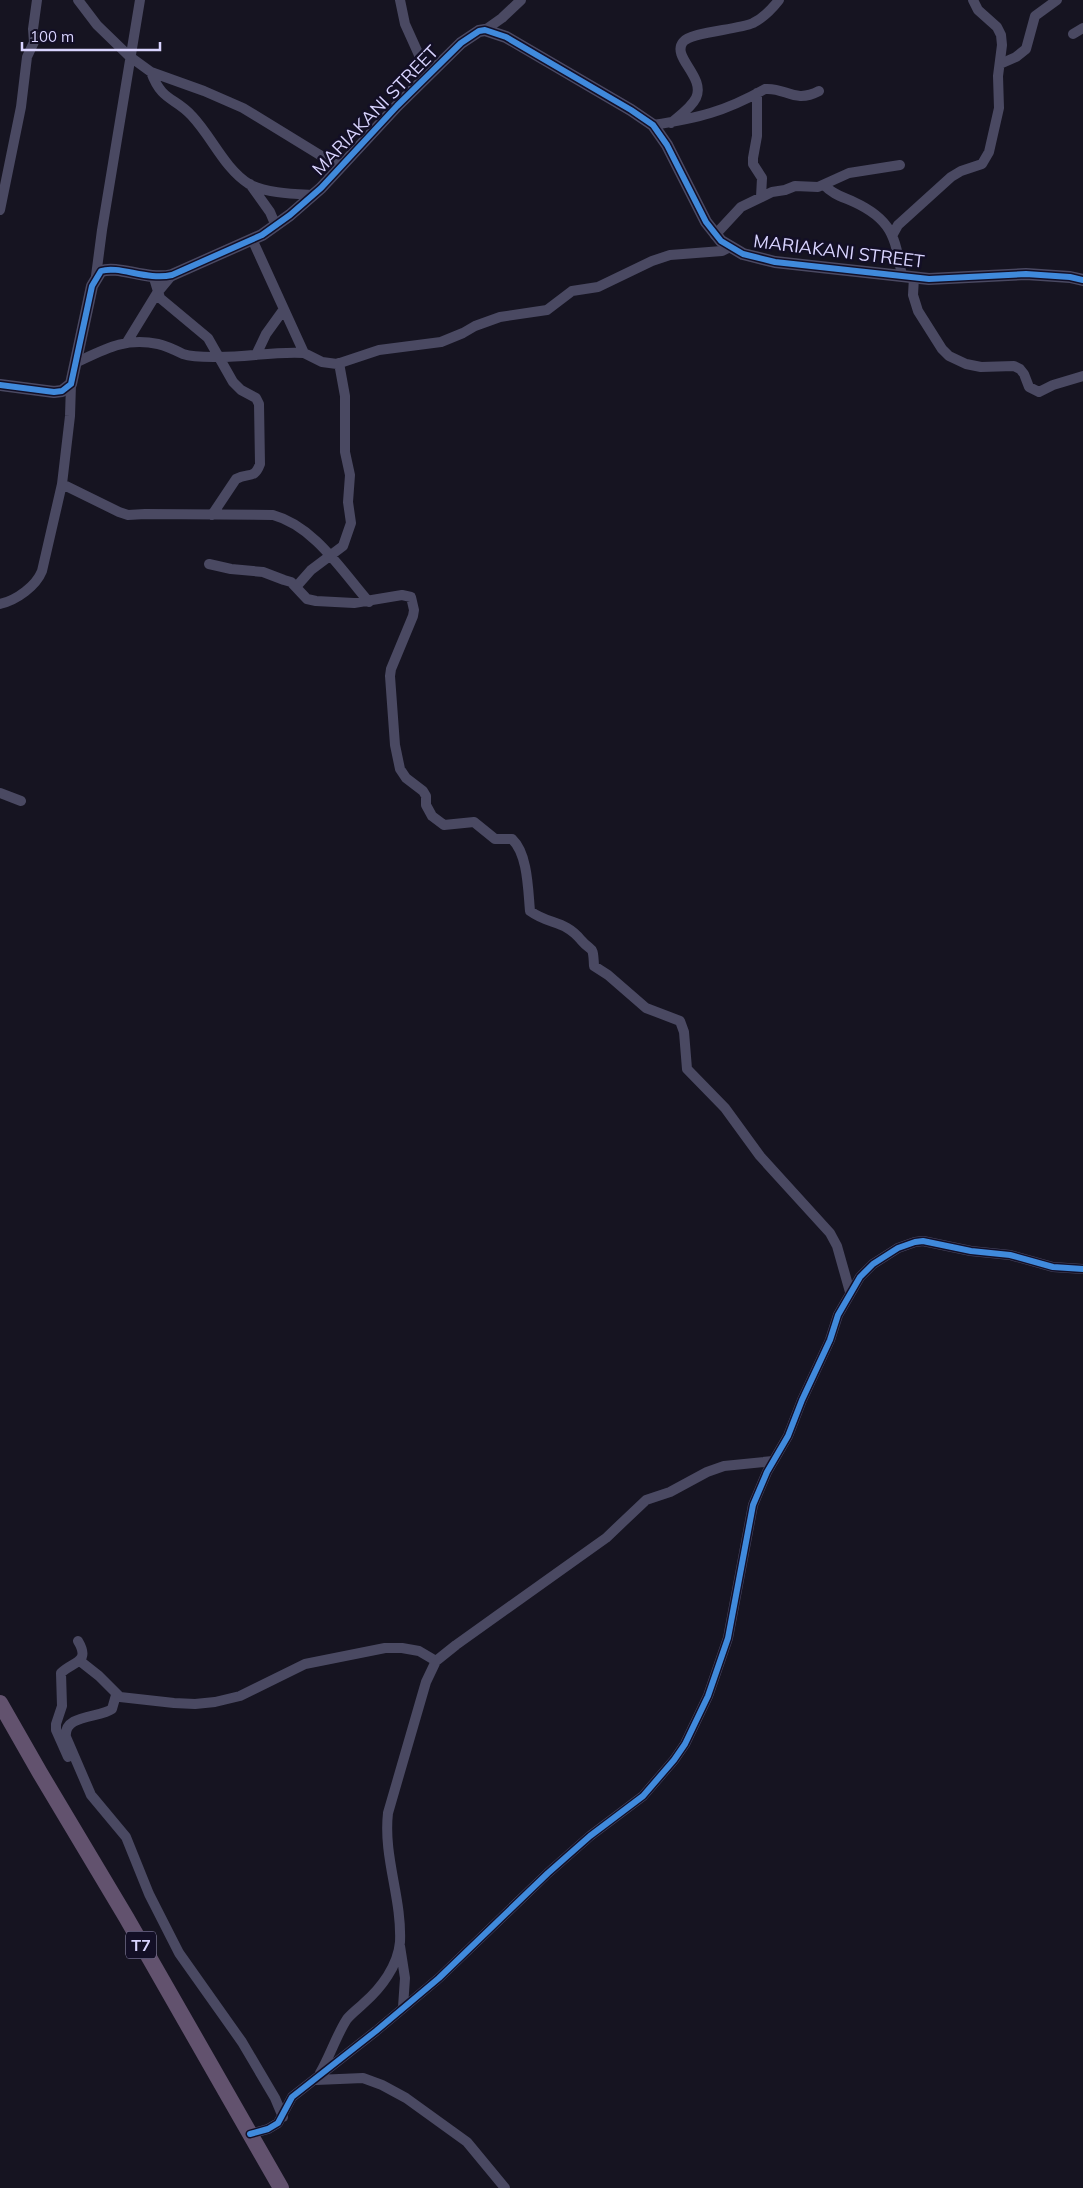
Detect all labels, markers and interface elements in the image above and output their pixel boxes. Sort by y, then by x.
scale bar [22,20,160,52]
text: 100 m [30,27,74,46]
street label: MARIAKANI STREET [307,40,443,180]
street label: MARIAKANI STREET [752,229,926,273]
road number: T7 [126,1932,156,1958]

